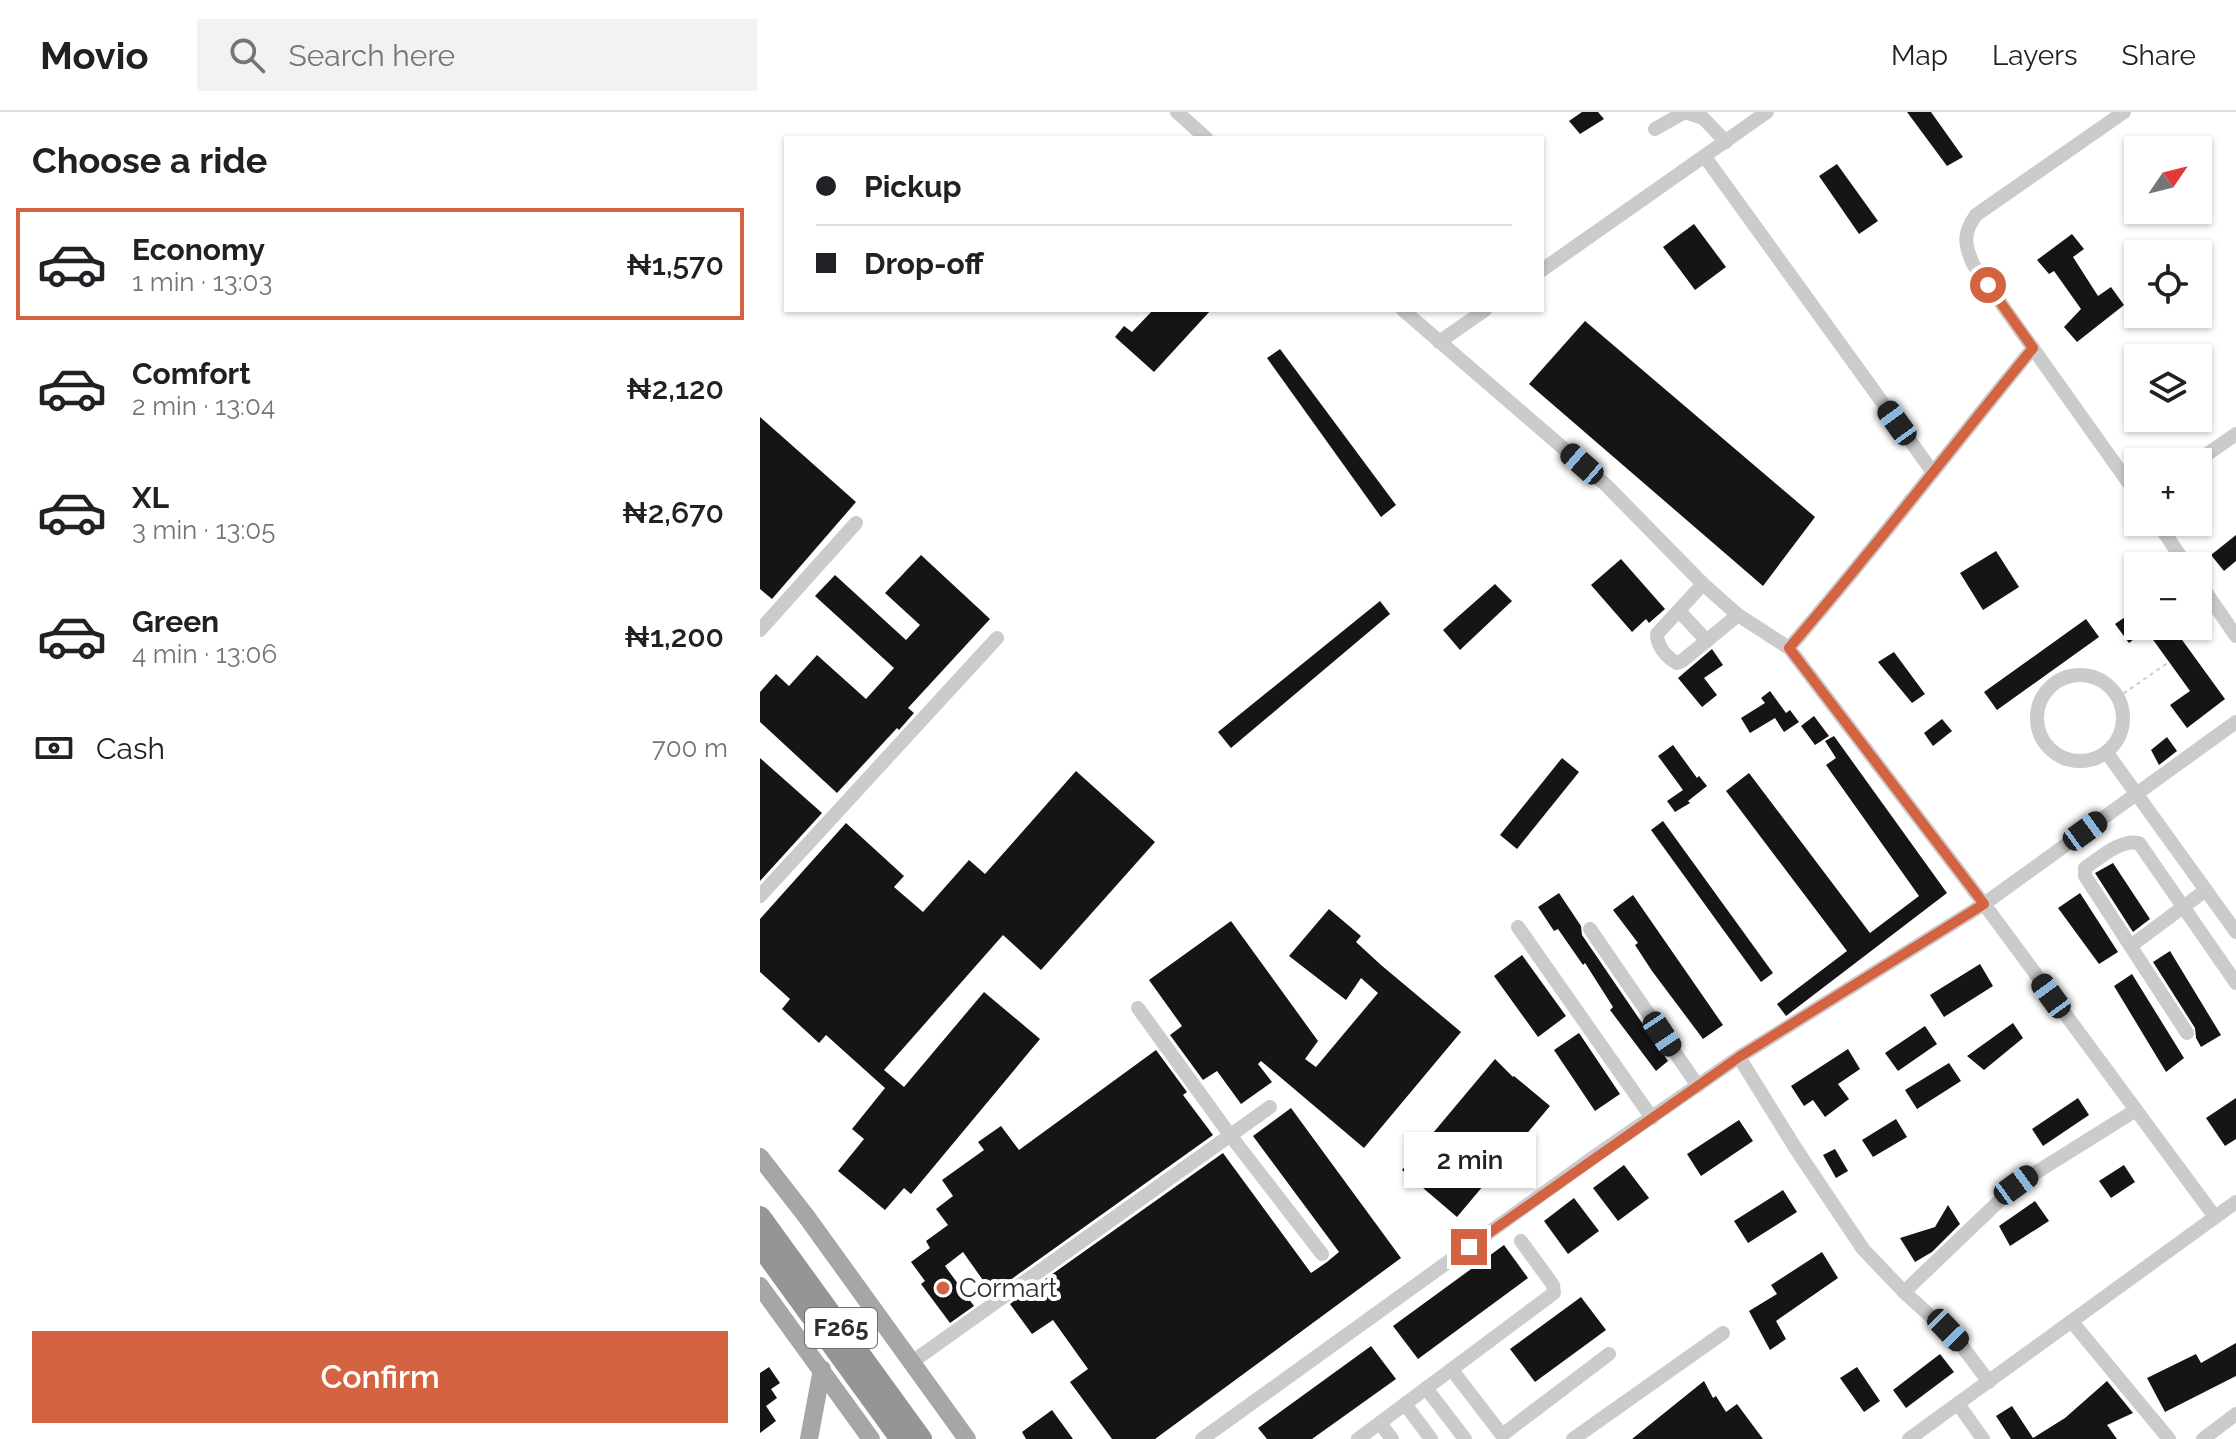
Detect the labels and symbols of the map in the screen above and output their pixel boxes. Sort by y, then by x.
north arrow [2124,136,2212,224]
route start [1970,267,2006,303]
car [1873,397,1921,449]
car [1556,439,1608,489]
car [2059,807,2111,855]
car [2027,970,2075,1022]
car [1639,1007,1685,1061]
callout: 2 min [1403,1131,1535,1187]
car [1990,1161,2042,1209]
route end [1451,1229,1487,1265]
place label: Cormart [959,1273,1058,1303]
marker: Cormart [934,1279,952,1297]
car [1923,1304,1973,1356]
road number: F265 [805,1308,877,1348]

